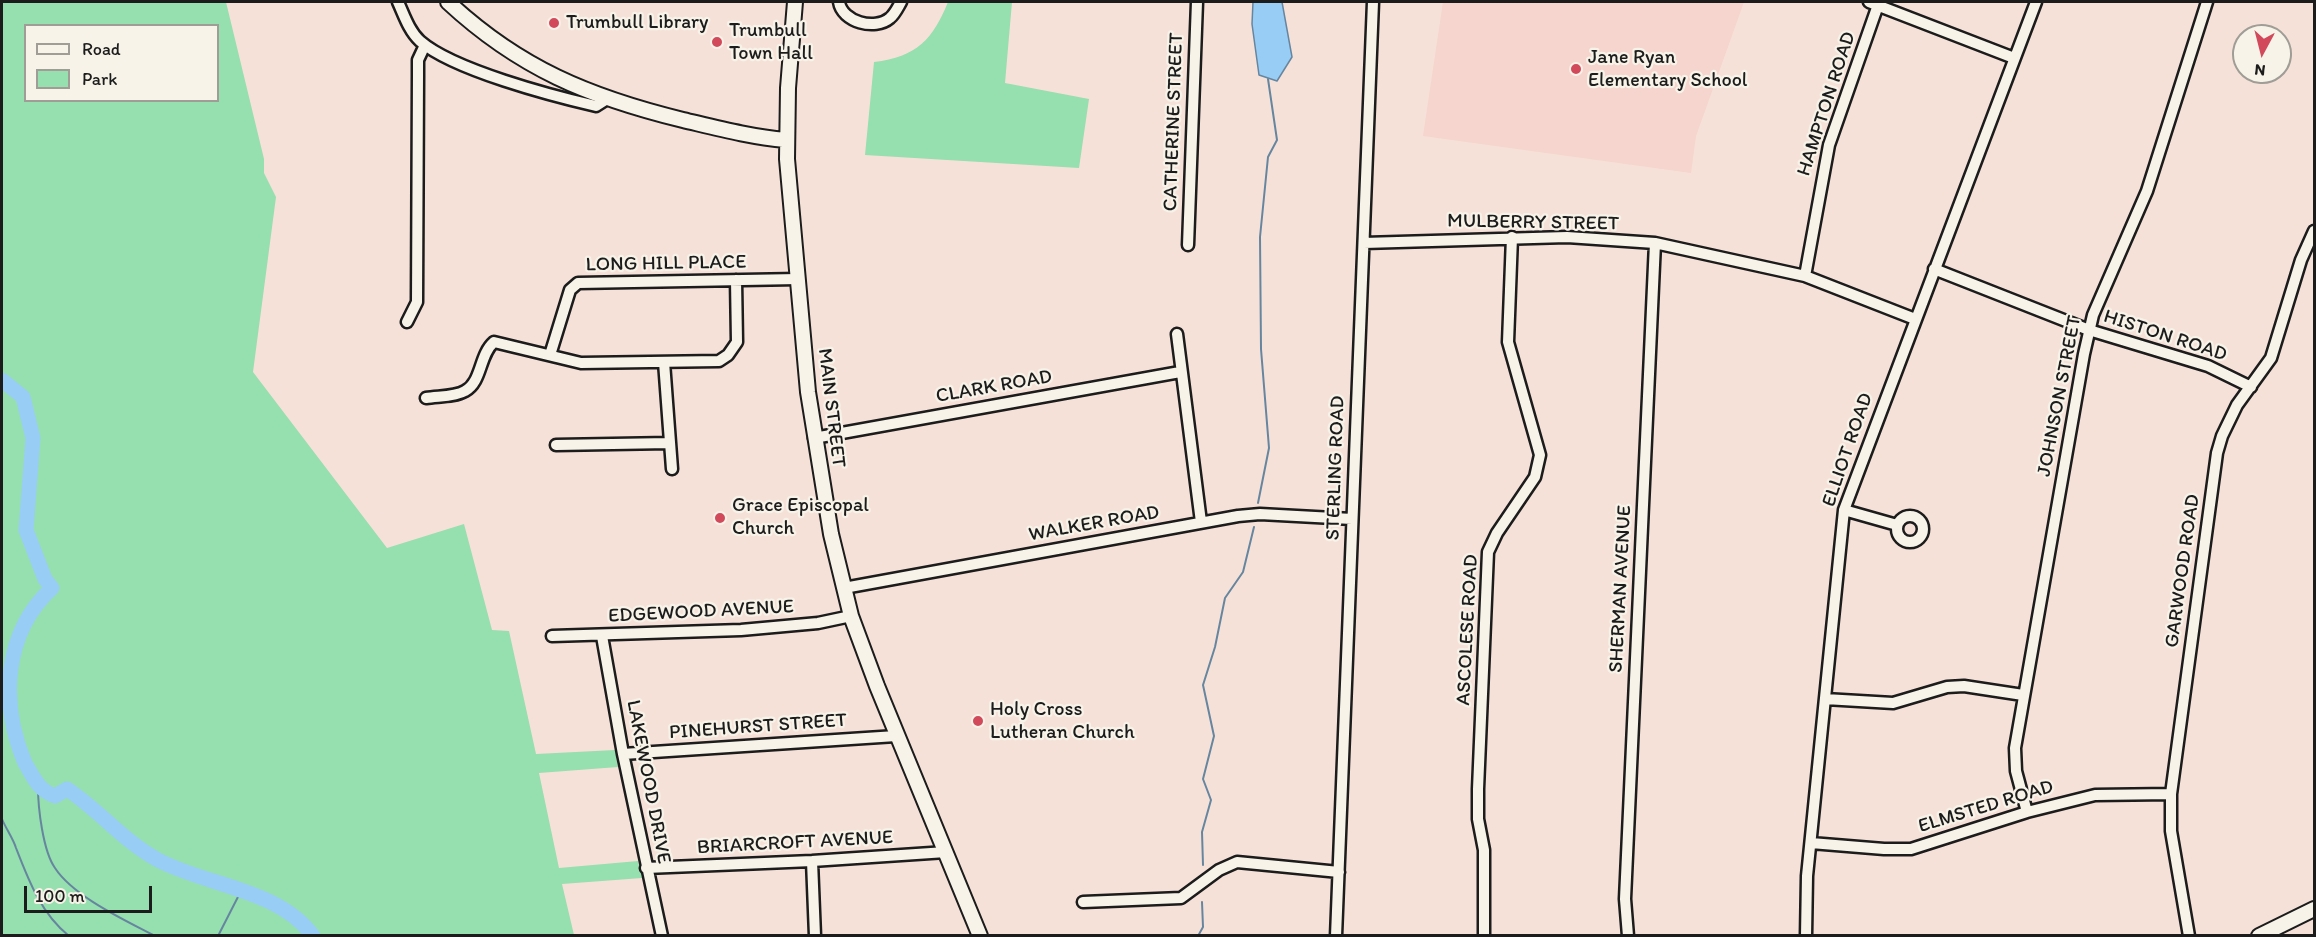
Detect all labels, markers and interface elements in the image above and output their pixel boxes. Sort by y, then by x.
place label: Trumbull Library [566,11,708,35]
marker: Trumbull Library [547,16,561,30]
place label: Trumbull Town Hall [729,19,813,66]
legend [24,24,219,102]
north arrow [2232,24,2292,84]
street label: HAMPTON ROAD [1792,29,1862,179]
street label: CATHERINE STREET [1159,32,1189,212]
marker: Trumbull Town Hall [710,35,724,49]
text: Road [82,38,121,60]
place label: Jane Ryan Elementary School [1588,46,1747,93]
text: N [2253,60,2267,80]
marker: Jane Ryan Elementary School [1569,62,1583,76]
text: Park [82,68,117,90]
street label: MULBERRY STREET [1447,210,1619,236]
street label: LONG HILL PLACE [586,251,746,277]
street label: HISTON ROAD [2100,305,2230,367]
street label: JOHNSON STREET [2033,313,2087,479]
street label: MAIN STREET [812,347,850,469]
street label: CLARK ROAD [934,365,1054,409]
street label: ELLIOT ROAD [1817,390,1879,510]
street label: STERLING ROAD [1321,395,1351,541]
street label: GARWOOD ROAD [2160,493,2206,649]
place label: Grace Episcopal Church [732,494,869,541]
street label: WALKER ROAD [1027,501,1161,547]
street label: SHERMAN AVENUE [1605,505,1637,673]
marker: Grace Episcopal Church [713,511,727,525]
street label: ASCOLESE ROAD [1452,554,1484,706]
street label: EDGEWOOD AVENUE [608,595,794,629]
street label: LAKEWOOD DRIVE [620,698,676,866]
place label: Holy Cross Lutheran Church [990,698,1135,745]
street label: PINEHURST STREET [668,709,848,745]
marker: Holy Cross Lutheran Church [971,714,985,728]
street label: ELMSTED ROAD [1915,775,2057,839]
street label: BRIARCROFT AVENUE [696,826,894,860]
scale bar [27,874,154,912]
text: 100 m [35,885,85,907]

